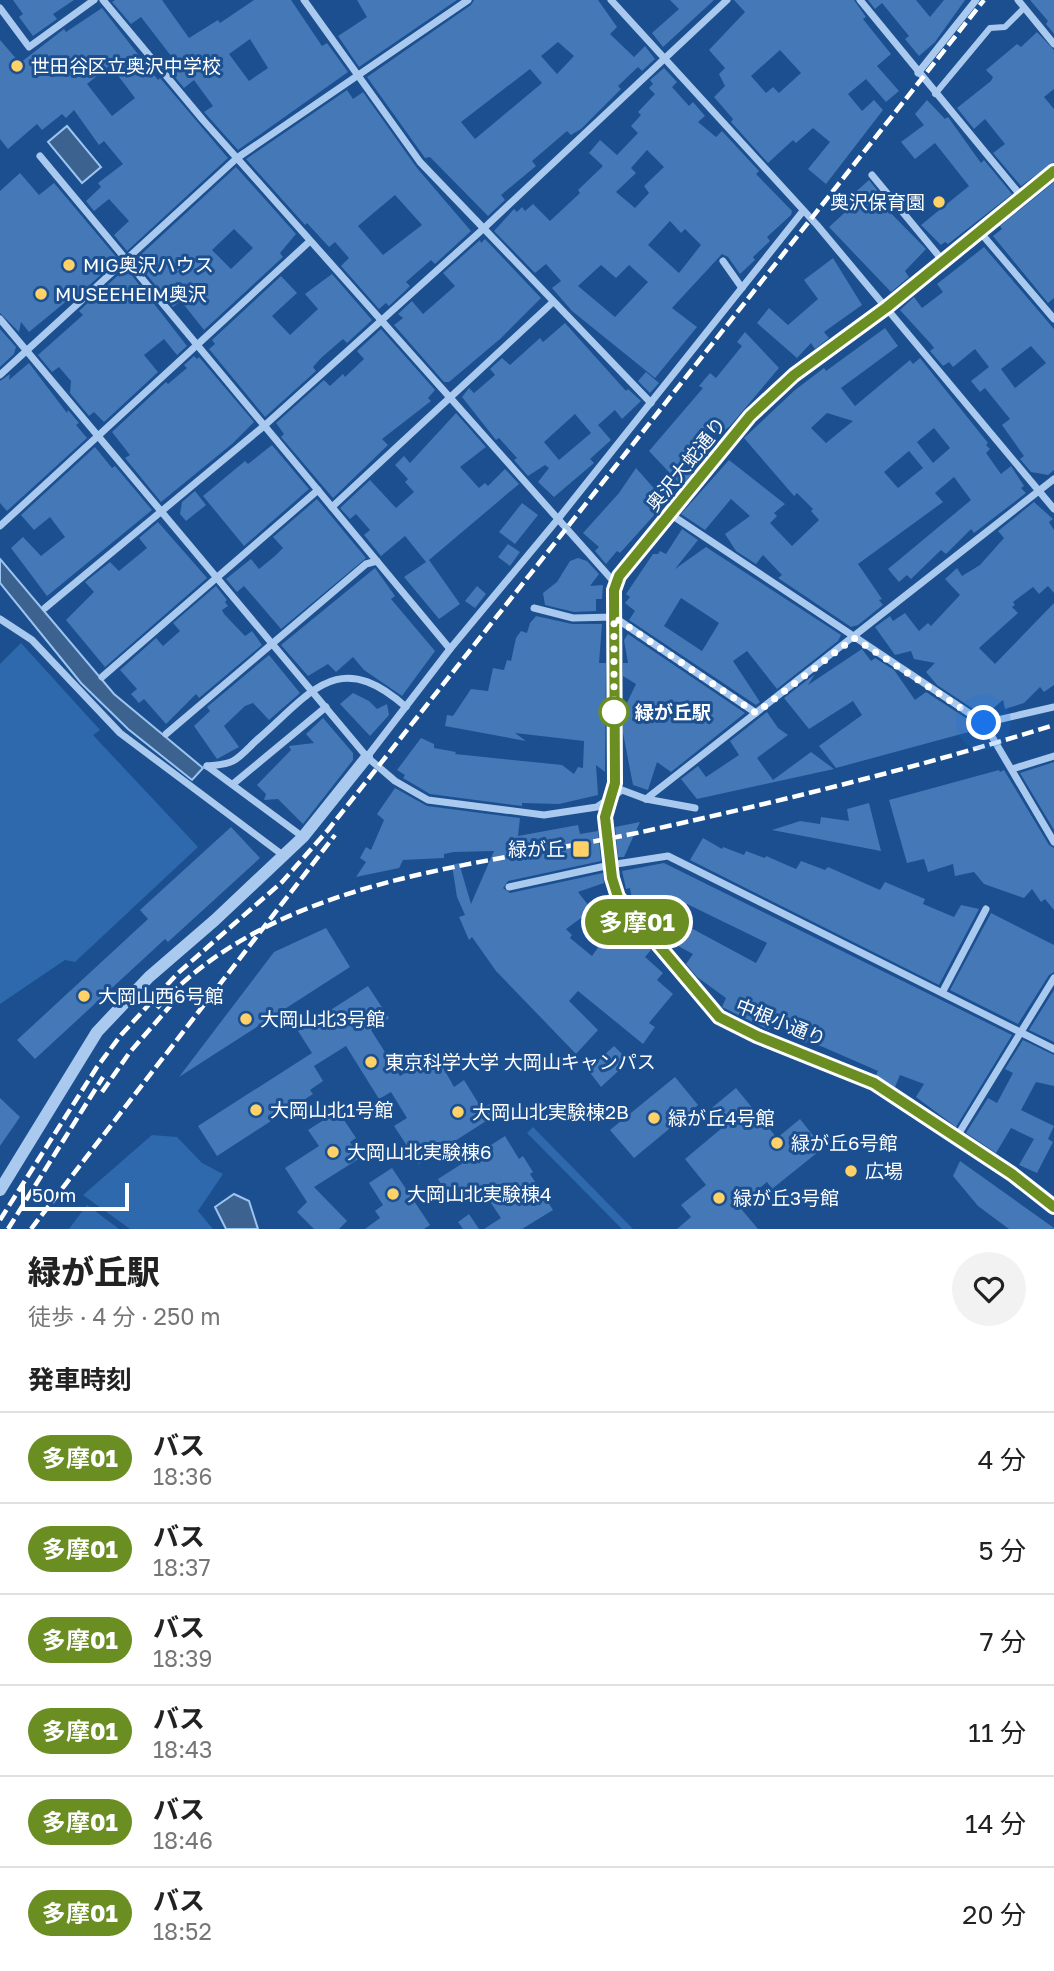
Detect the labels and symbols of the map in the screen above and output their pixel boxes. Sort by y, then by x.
place label: 世田谷区立奥沢中学校 [31,54,221,77]
marker: 世田谷区立奥沢中学校 [9,58,25,74]
place label: 奥沢保育園 [830,190,925,213]
marker: 奥沢保育園 [931,194,947,210]
place label: MIG奥沢ハウス [83,253,214,276]
marker: MIG奥沢ハウス [61,257,77,273]
place label: MUSEEHEIM奥沢 [55,282,207,305]
marker: MUSEEHEIM奥沢 [33,286,49,302]
street label: 奥沢大蛇通り [641,412,730,515]
marker: 緑が丘駅 [599,697,629,727]
place label: 緑が丘駅 [635,700,711,723]
your location [966,705,1001,740]
place label: 緑が丘 [508,837,565,860]
marker: 緑が丘 [571,839,591,859]
line badge: 多摩01 [588,899,686,945]
place label: 大岡山西6号館 [98,984,224,1007]
marker: 大岡山西6号館 [76,988,92,1004]
street label: 中根小通り [733,993,830,1050]
place label: 大岡山北3号館 [260,1007,385,1030]
marker: 大岡山北3号館 [238,1011,254,1027]
place label: 東京科学大学 大岡山キャンパス [385,1050,656,1073]
marker: 東京科学大学 大岡山キャンパス [363,1054,379,1070]
place label: 大岡山北1号館 [270,1098,393,1121]
place label: 大岡山北実験棟2B [472,1100,629,1123]
marker: 大岡山北1号館 [248,1102,264,1118]
marker: 大岡山北実験棟2B [450,1104,466,1120]
place label: 緑が丘4号館 [668,1106,775,1129]
marker: 緑が丘4号館 [646,1110,662,1126]
place label: 緑が丘6号館 [791,1131,898,1154]
marker: 緑が丘6号館 [769,1135,785,1151]
place label: 大岡山北実験棟6 [347,1140,492,1163]
marker: 大岡山北実験棟6 [325,1144,341,1160]
place label: 広場 [865,1159,903,1182]
marker: 広場 [843,1163,859,1179]
scale bar [21,1180,130,1212]
place label: 大岡山北実験棟4 [407,1182,552,1205]
marker: 大岡山北実験棟4 [385,1186,401,1202]
place label: 緑が丘3号館 [733,1186,839,1209]
marker: 緑が丘3号館 [711,1190,727,1206]

